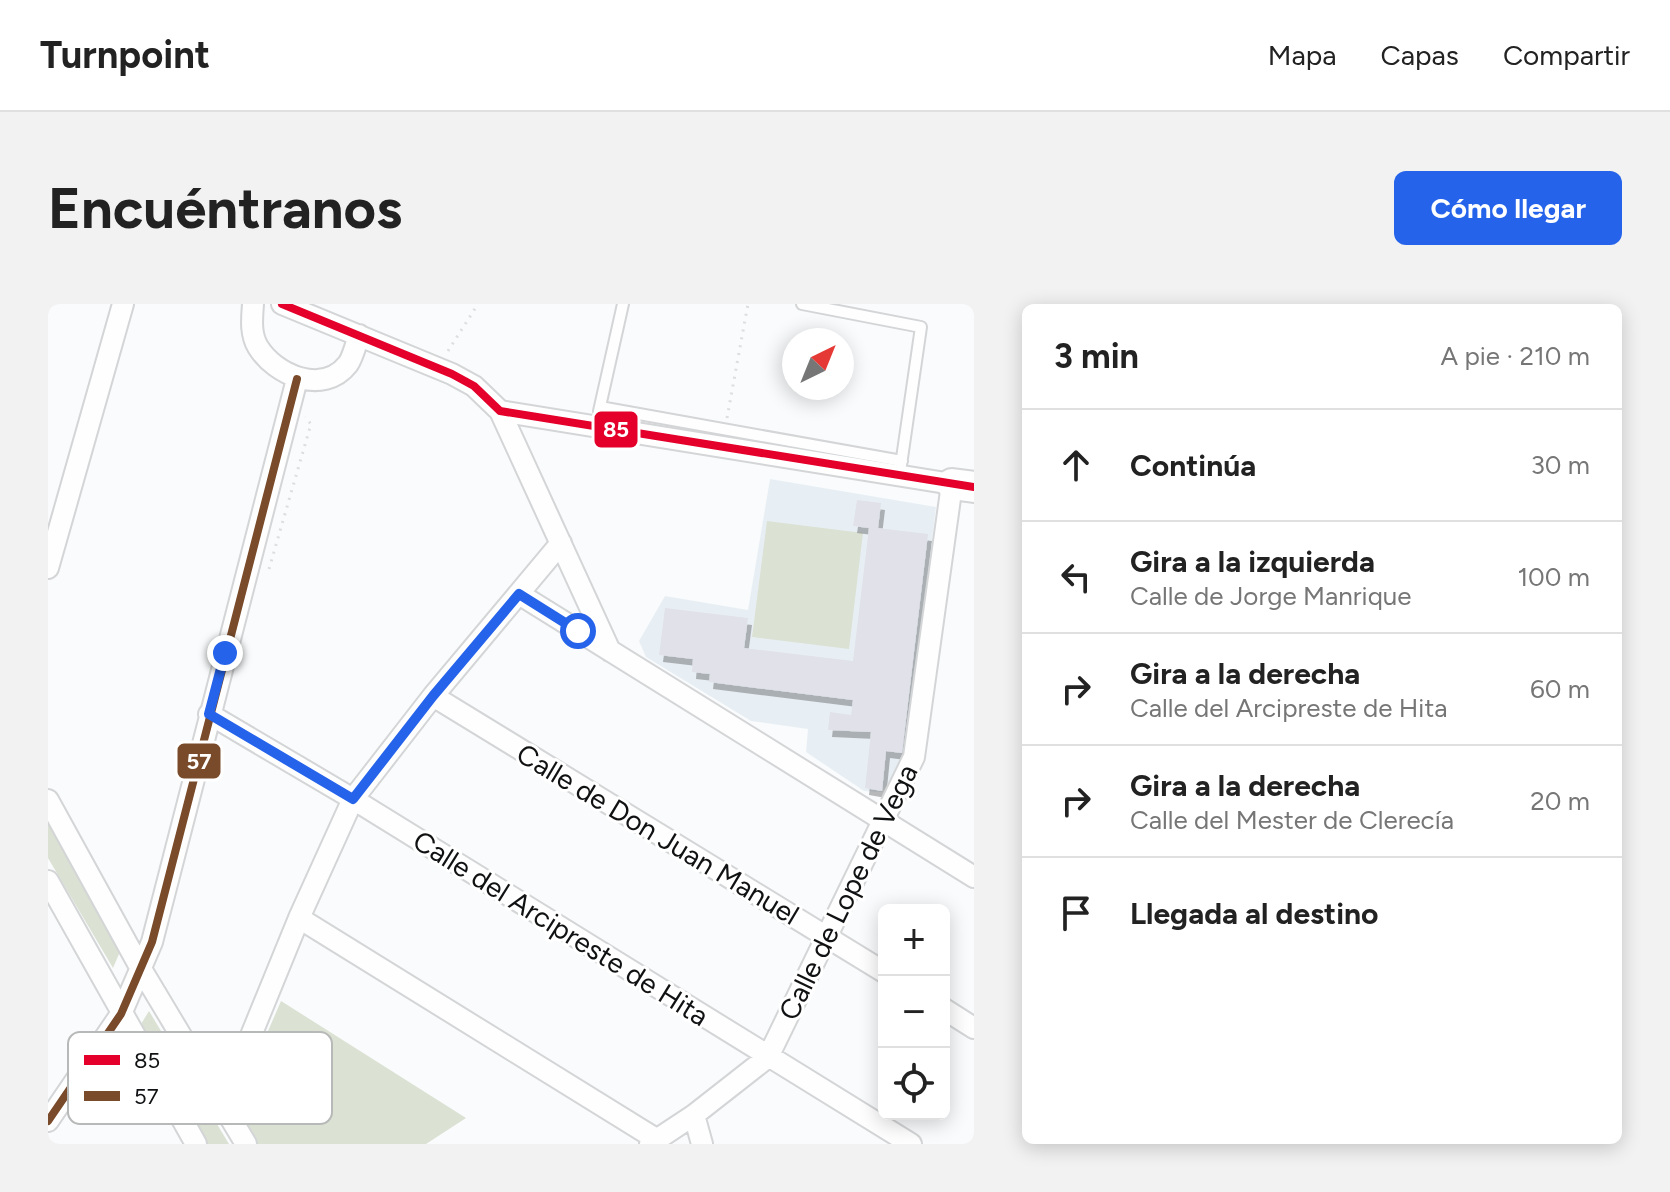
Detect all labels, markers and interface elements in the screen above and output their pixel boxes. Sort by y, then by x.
text: Turnpoint [40,32,210,78]
text: Mapa [1268,38,1337,72]
text: Capas [1381,38,1459,72]
text: Compartir [1503,38,1630,72]
button: Cómo llegar [1394,171,1622,245]
text: Encuéntranos [48,175,402,242]
north arrow [782,328,854,400]
text: 3 min [1054,336,1139,377]
text: A pie · 210 m [1440,340,1590,372]
line badge: 85 [593,410,639,449]
text: 85 [603,416,629,443]
icon: ahead [1054,443,1098,487]
text: Continúa [1130,447,1256,484]
text: 30 m [1531,449,1590,481]
text: Gira a la izquierda [1130,543,1375,580]
icon: left [1054,555,1098,599]
text: 100 m [1517,561,1590,593]
text: Calle de Jorge Manrique [1130,580,1411,612]
route start [560,613,596,649]
route end [207,635,243,671]
text: Gira a la derecha [1130,655,1360,692]
icon: right [1054,667,1098,711]
text: 60 m [1530,673,1590,705]
text: Calle del Arcipreste de Hita [1130,692,1447,724]
street label: Calle de Don Juan Manuel [511,736,805,932]
line badge: 57 [176,742,222,780]
text: 57 [186,748,212,775]
street label: Calle de Lope de Vega [771,759,925,1025]
text: Gira a la derecha [1130,767,1360,804]
icon: right [1054,779,1098,823]
text: 20 m [1530,785,1590,817]
text: Calle del Mester de Clerecía [1130,804,1454,836]
street label: Calle del Arcipreste de Hita [407,823,715,1033]
icon: arrive [1054,891,1098,935]
text: Llegada al destino [1130,895,1378,932]
map controls [878,904,950,1120]
button: + [878,904,950,976]
button: − [878,976,950,1048]
legend [68,1032,332,1124]
text: 85 [134,1047,160,1074]
button: locate [878,1048,950,1120]
text: 57 [134,1083,159,1110]

